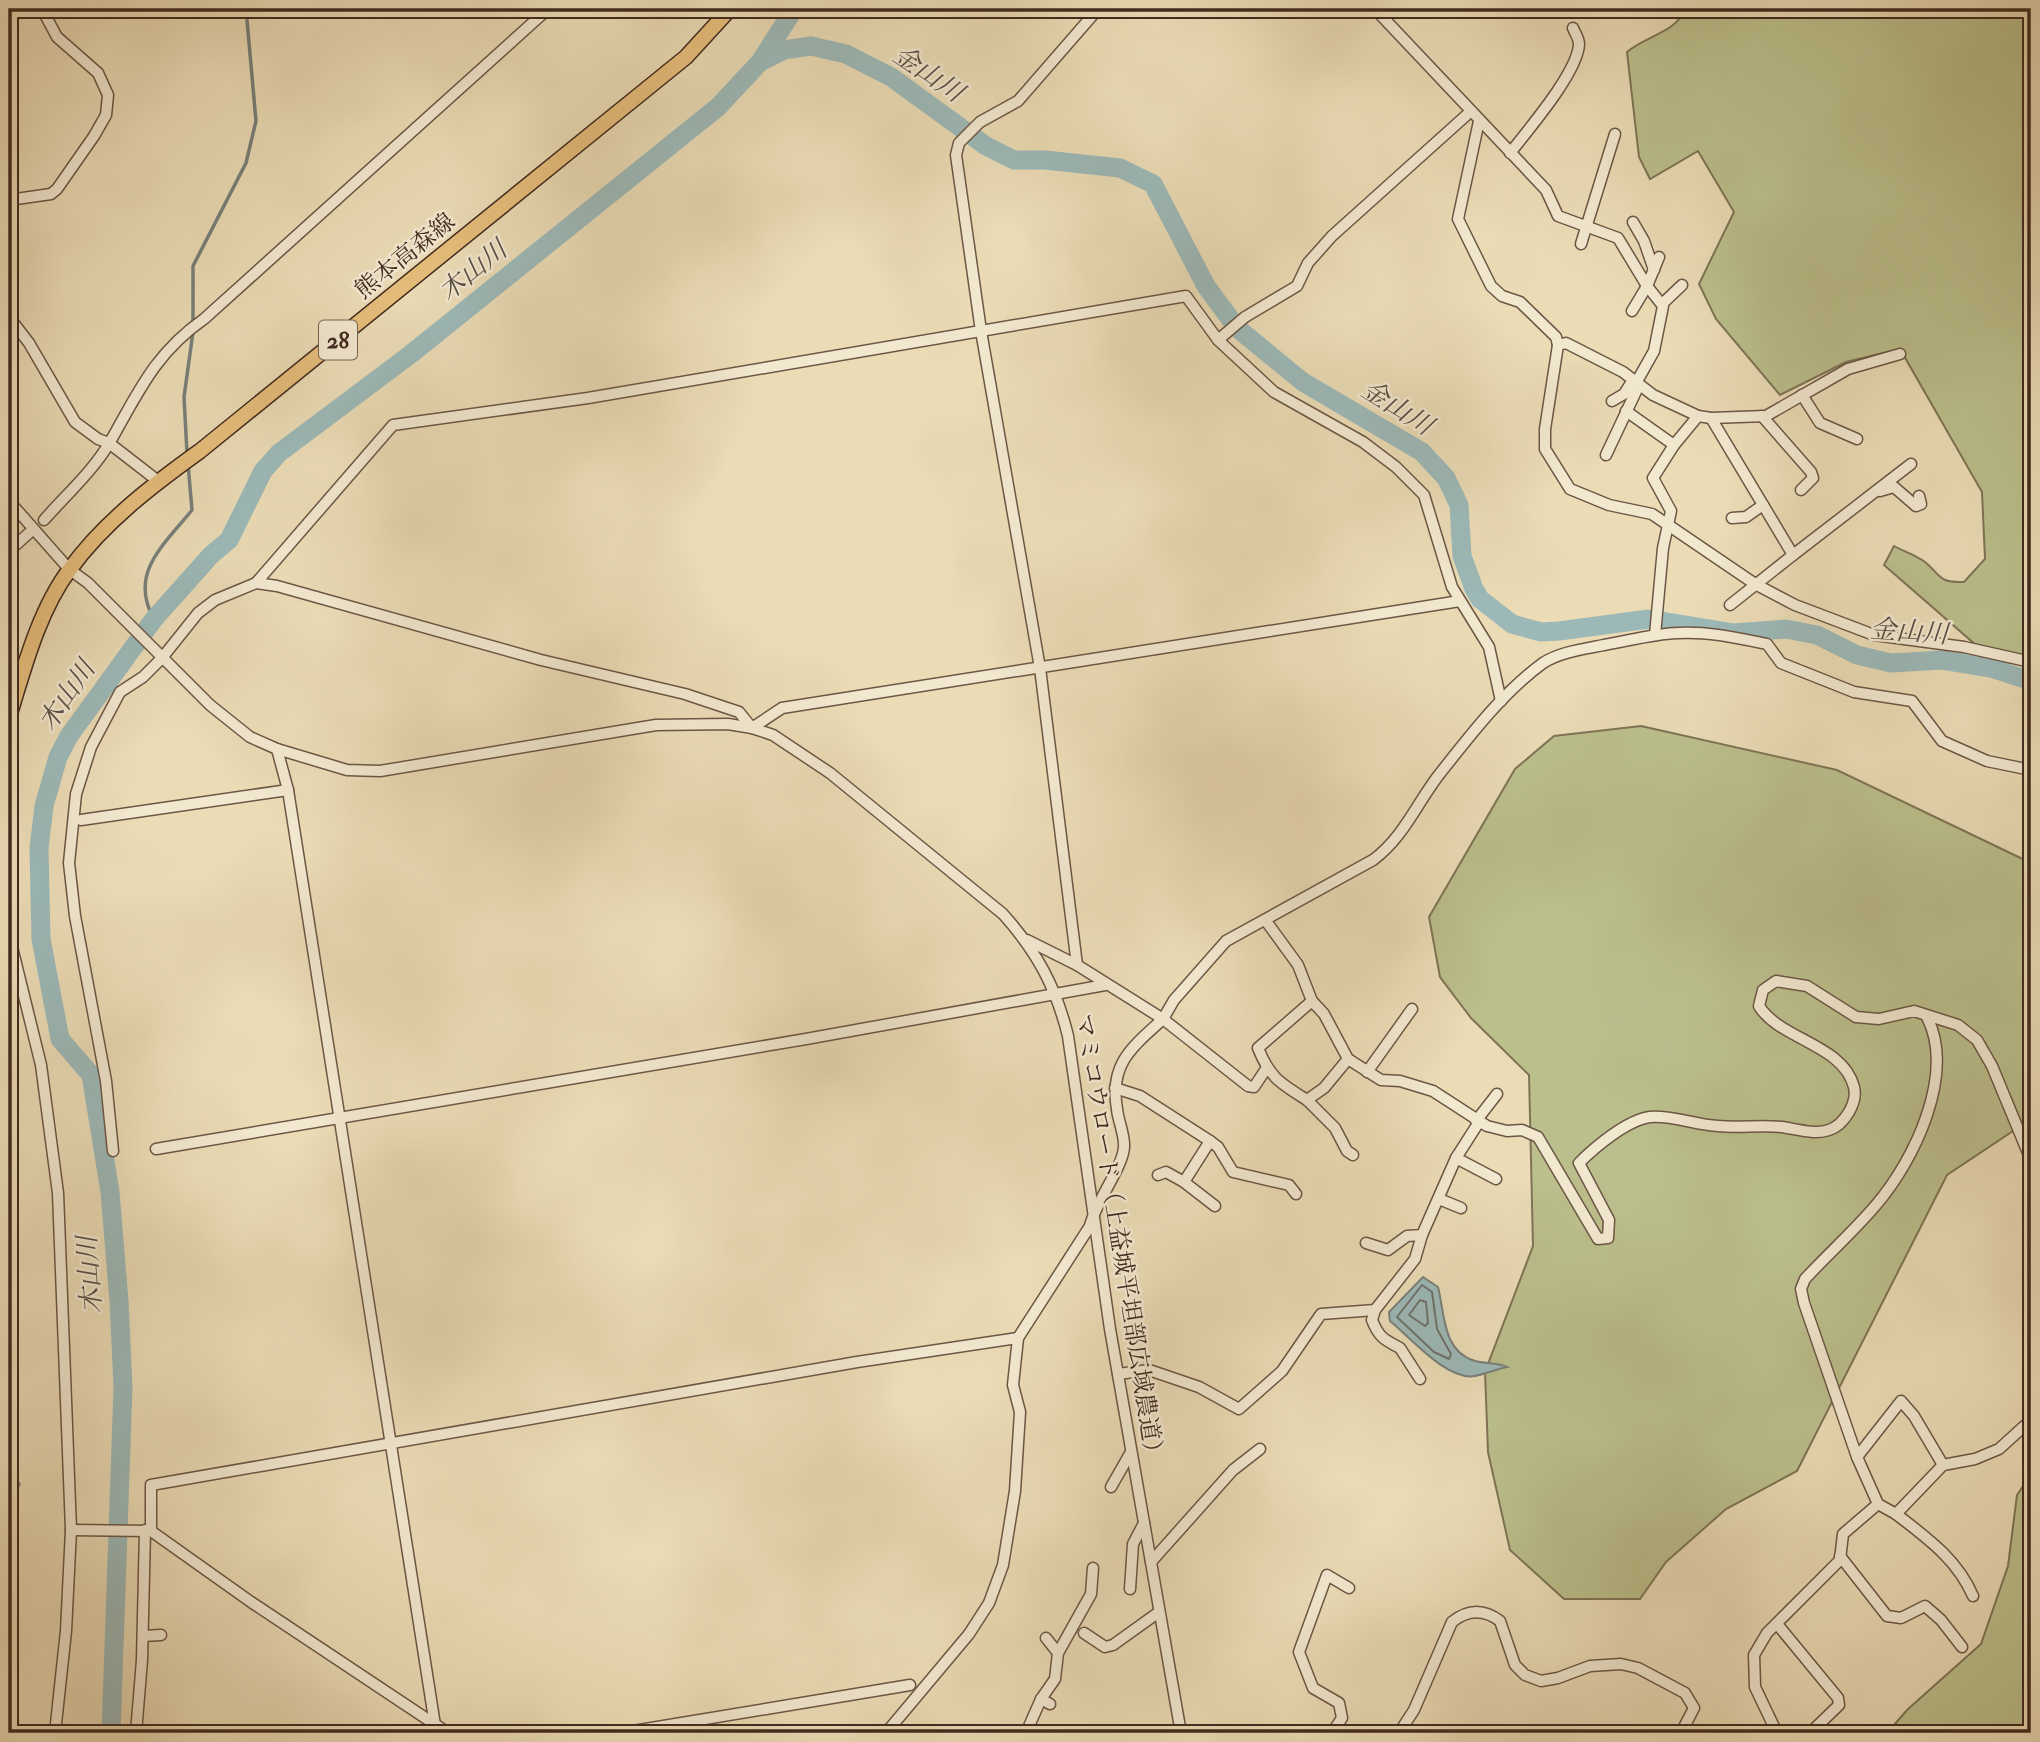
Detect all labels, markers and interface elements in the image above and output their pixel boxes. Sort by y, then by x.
water label: 金山川 [887,39,972,111]
street label: 熊本高森線 [349,206,461,306]
water label: 木山川 [433,232,516,308]
road number: 28 [319,320,357,360]
water label: 金山川 [1355,374,1441,444]
water label: 金山川 [1869,613,1952,651]
water label: 木山川 [32,652,104,737]
street label: マミコウロード（上益城平坦部広域農道） [1068,1011,1170,1467]
water label: 木山川 [71,1232,109,1315]

